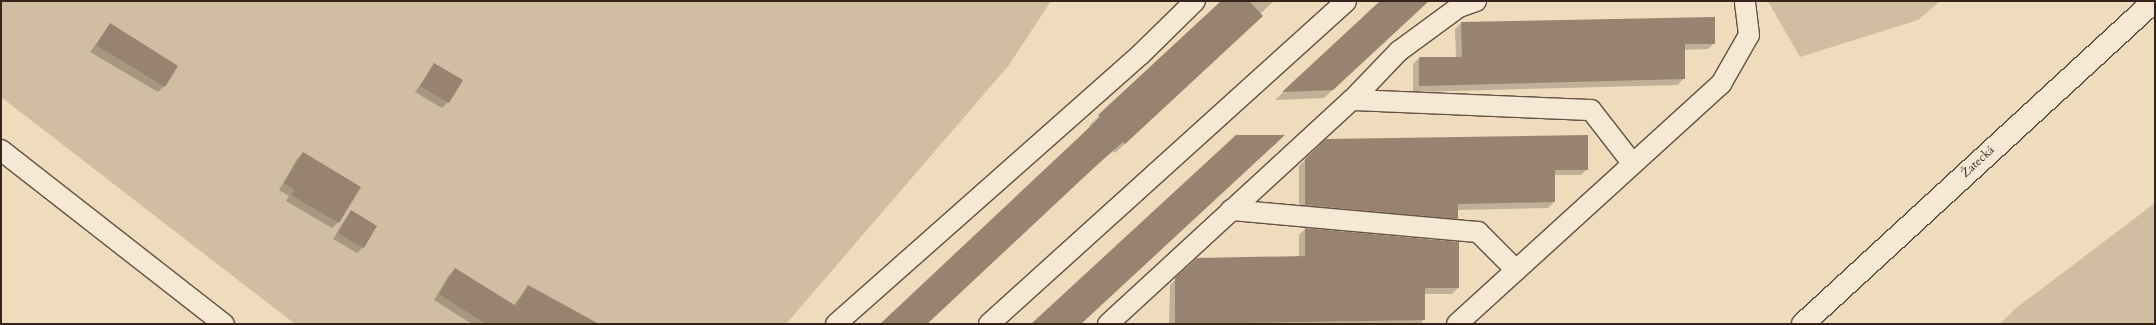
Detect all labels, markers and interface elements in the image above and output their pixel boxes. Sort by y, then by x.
street label: Žatecká [1958,143,1998,181]

